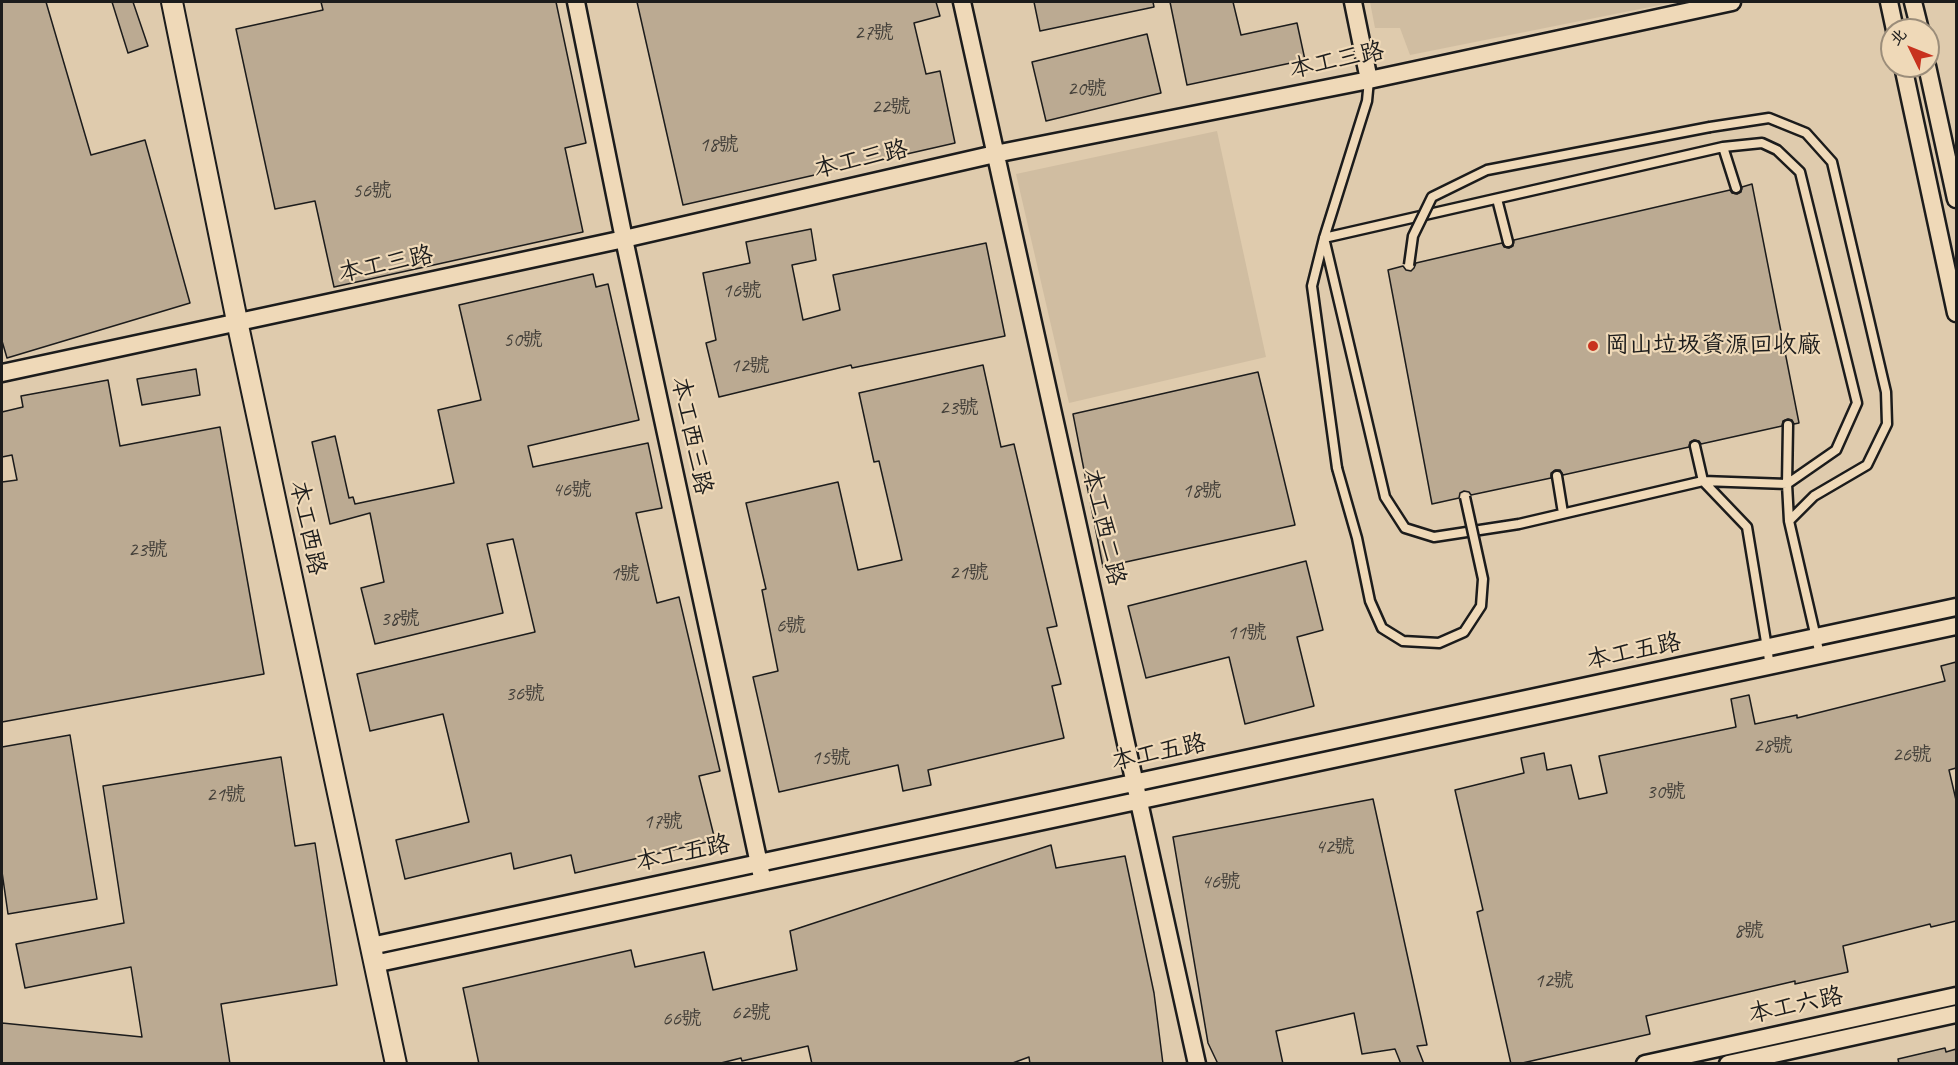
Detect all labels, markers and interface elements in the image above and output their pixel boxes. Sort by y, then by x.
north arrow [1880,18,1940,78]
house number: 27號 [854,20,894,46]
text: 北 [1886,24,1911,50]
street label: 本工三路 [1287,37,1387,85]
house number: 20號 [1067,76,1107,102]
house number: 22號 [871,94,911,120]
house number: 18號 [699,132,739,158]
street label: 本工三路 [811,135,911,185]
house number: 56號 [352,178,392,204]
street label: 本工三路 [336,241,436,289]
house number: 16號 [722,278,762,304]
house number: 50號 [503,327,543,353]
place label: 岡山垃圾資源回收廠 [1605,332,1821,360]
marker: 岡山垃圾資源回收廠 [1586,339,1600,353]
house number: 12號 [730,353,770,379]
street label: 本工西三路 [664,374,718,498]
house number: 23號 [939,395,979,421]
street label: 本工西二路 [1075,465,1131,589]
house number: 46號 [552,477,592,503]
street label: 本工西路 [283,478,331,578]
house number: 18號 [1182,478,1222,504]
house number: 23號 [128,537,168,563]
house number: 21號 [949,560,989,586]
house number: 1號 [610,561,640,587]
house number: 38號 [380,606,420,632]
house number: 6號 [776,613,806,639]
house number: 11號 [1227,620,1267,646]
street label: 本工五路 [1584,628,1684,676]
house number: 36號 [505,681,545,707]
street label: 本工五路 [1109,729,1209,777]
house number: 28號 [1753,733,1793,759]
house number: 26號 [1892,742,1932,768]
house number: 15號 [811,745,851,771]
house number: 30號 [1646,779,1686,805]
house number: 21號 [206,782,246,808]
house number: 17號 [643,809,683,835]
street label: 本工五路 [633,830,733,878]
house number: 42號 [1315,834,1355,860]
house number: 46號 [1201,869,1241,895]
house number: 8號 [1734,918,1764,944]
house number: 12號 [1534,968,1574,994]
street label: 本工六路 [1746,982,1846,1030]
house number: 62號 [731,1000,771,1026]
house number: 66號 [662,1006,702,1032]

